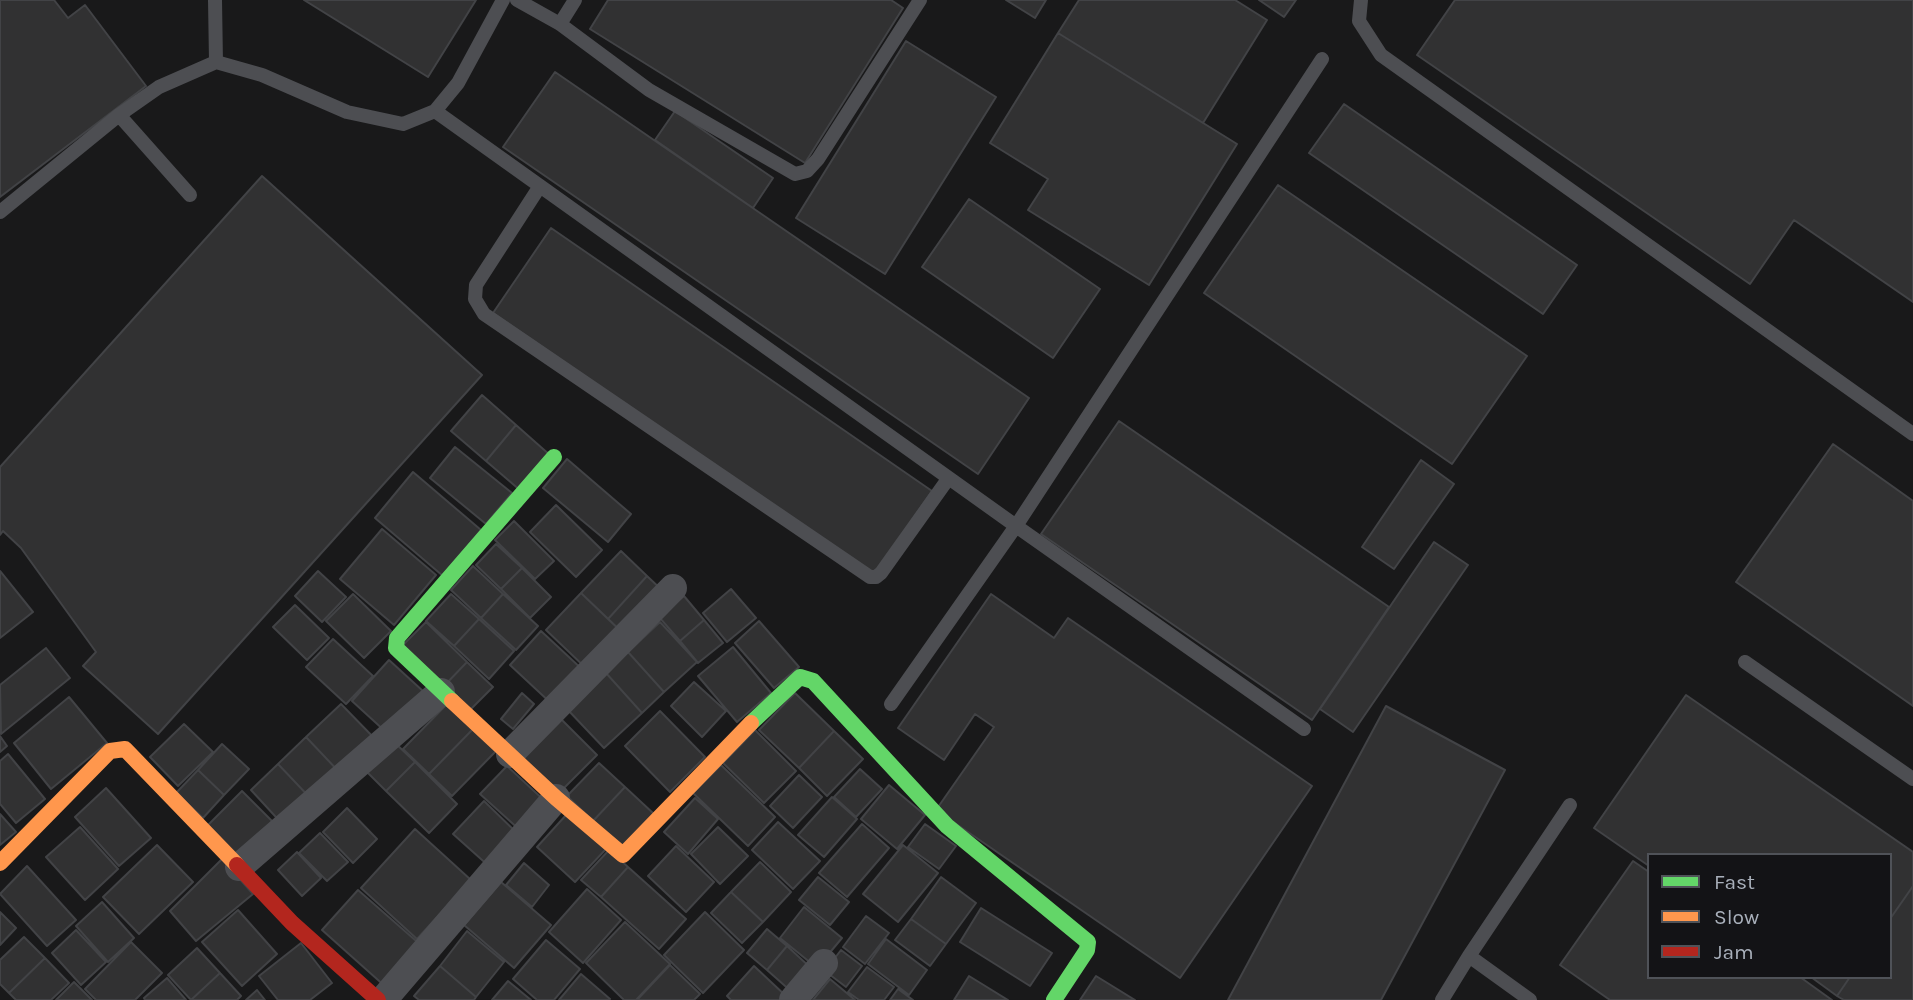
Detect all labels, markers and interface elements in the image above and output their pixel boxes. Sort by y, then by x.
legend [1647,853,1892,979]
text: Fast [1714,870,1755,894]
text: Slow [1714,905,1759,929]
text: Jam [1714,940,1754,964]

